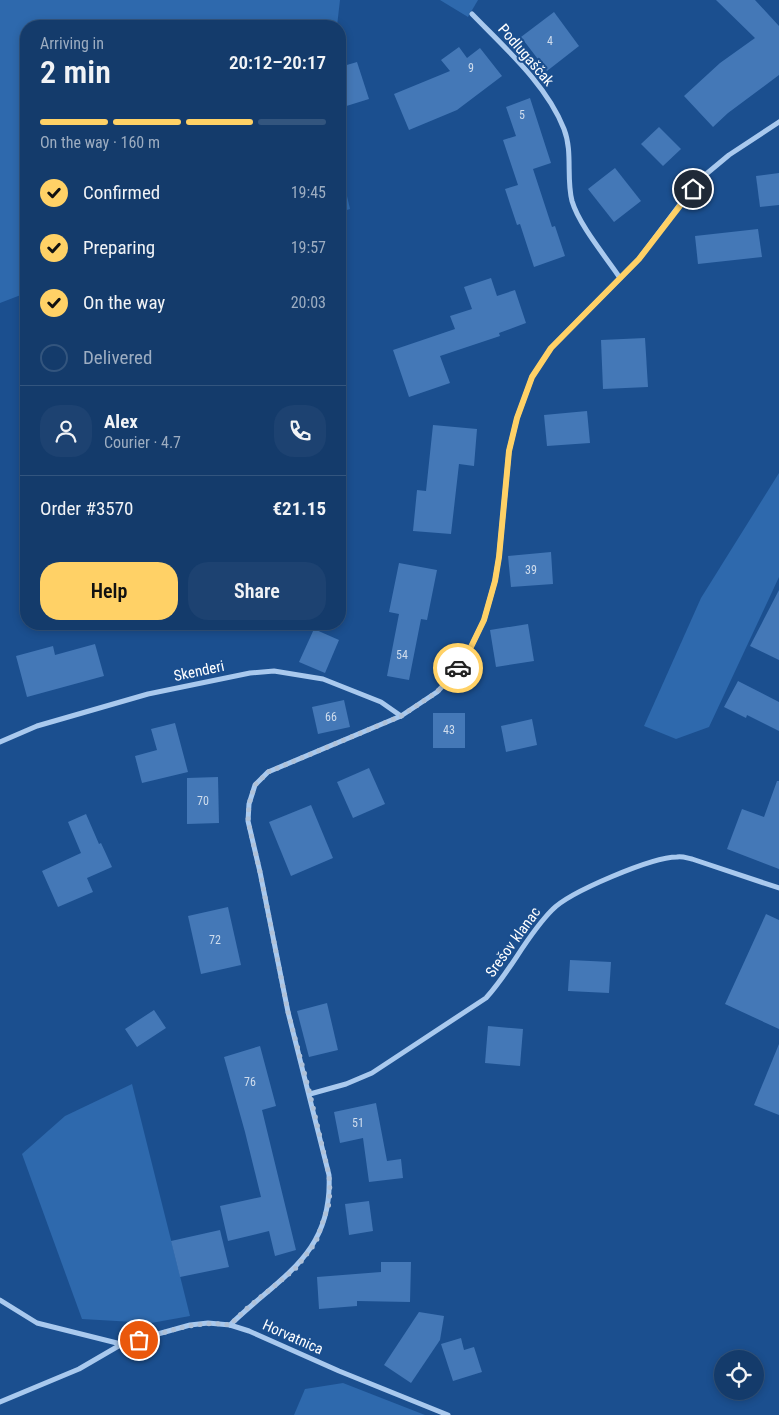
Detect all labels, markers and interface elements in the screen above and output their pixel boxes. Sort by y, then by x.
street label: Podlugaščak [494,20,558,90]
text: Arriving in [40,34,104,53]
house number: 4 [547,34,553,48]
text: 20:12–20:17 [229,51,326,74]
text: 2 min [40,53,111,91]
house number: 9 [468,61,474,75]
house number: 5 [519,108,525,122]
text: On the way · 160 m [40,133,160,152]
pin [672,168,714,210]
icon: home [679,175,707,203]
icon: check [40,179,68,207]
text: Confirmed [83,181,160,204]
text: 19:45 [291,183,326,202]
icon: check [40,234,68,262]
text: Preparing [83,236,155,259]
text: 19:57 [291,238,326,257]
icon: check [40,289,68,317]
text: On the way [83,291,165,314]
text: 20:03 [291,293,326,312]
text: Delivered [83,346,152,369]
button: person [40,405,92,457]
button: phone [274,405,326,457]
text: Alex [104,410,138,433]
text: Courier · 4.7 [104,433,181,452]
text: Order #3570 [40,497,133,520]
text: €21.15 [272,497,326,520]
button: Help [40,562,178,620]
button: Share [188,562,326,620]
house number: 39 [525,563,537,577]
courier [433,643,483,693]
house number: 54 [396,648,408,662]
icon: car [444,654,472,682]
street label: Skenderi [172,657,226,685]
house number: 66 [325,710,337,724]
house number: 43 [443,723,455,737]
house number: 70 [197,794,209,808]
street label: Srešov klanac [482,903,544,981]
house number: 72 [209,933,221,947]
house number: 76 [244,1075,256,1089]
house number: 51 [352,1116,364,1130]
street label: Horvatnica [260,1316,326,1358]
pin [118,1319,160,1361]
icon: bag [125,1326,153,1354]
map controls [714,1350,764,1400]
button: locate [714,1350,764,1400]

